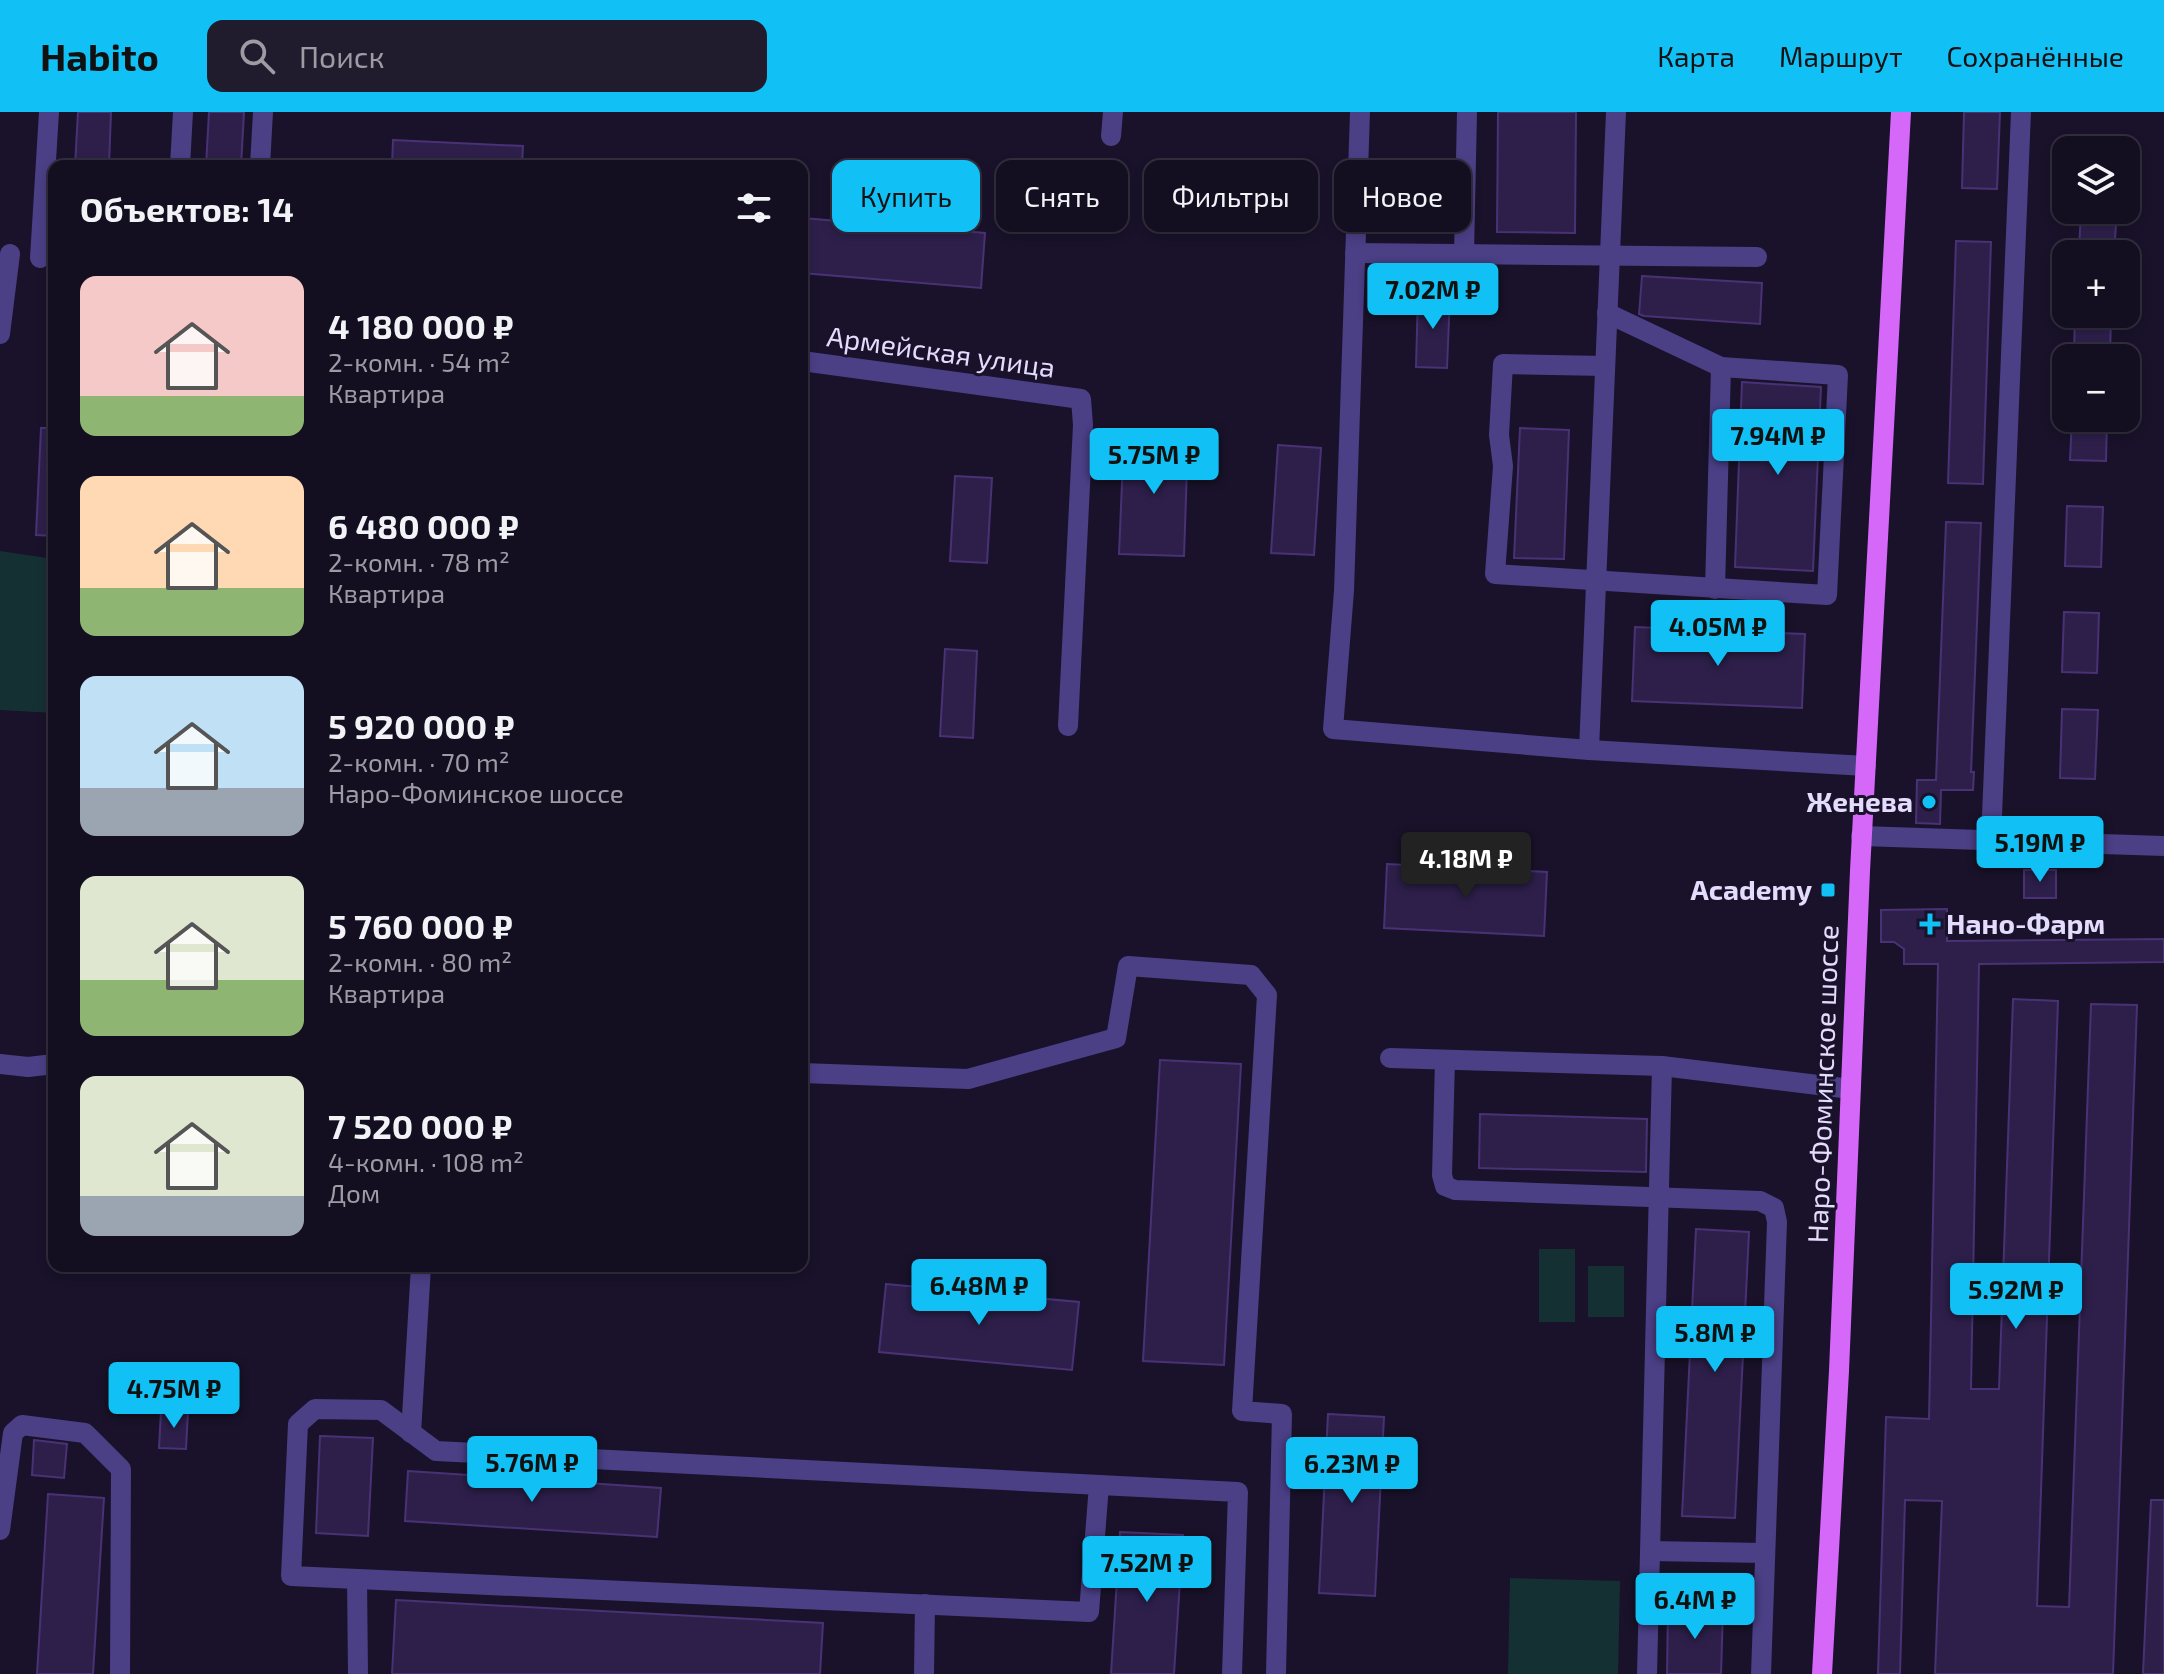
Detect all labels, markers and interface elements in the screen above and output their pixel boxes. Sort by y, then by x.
search box [207,20,767,92]
text: Habito [40,33,159,79]
icon: search [235,34,279,78]
text: Поиск [299,38,385,74]
text: Карта [1657,39,1735,73]
text: Маршрут [1779,39,1903,73]
text: Сохранённые [1947,39,2124,73]
map controls [2052,136,2140,432]
button: layers [2052,136,2140,224]
chip: Купить [832,160,980,232]
chip: Снять [996,160,1128,232]
chip: Фильтры [1144,160,1318,232]
chip: Новое [1334,160,1471,232]
icon: filters [732,186,776,230]
text: Объектов: 14 [80,188,294,229]
button: + [2052,240,2140,328]
pin: 7.02M ₽ [1359,263,1507,331]
text: 7.02M ₽ [1385,273,1481,304]
text: 4 180 000 ₽ [328,305,513,346]
icon: home [144,308,240,404]
street label: Армейская улица [825,318,1057,384]
button: − [2052,344,2140,432]
text: 2-комн. · 54 m² [328,346,511,377]
text: Квартира [328,377,445,408]
pin: 7.94M ₽ [1704,409,1852,477]
text: 7.94M ₽ [1730,419,1826,450]
pin: 5.75M ₽ [1080,428,1228,496]
text: 5.75M ₽ [1108,438,1200,469]
text: 6 480 000 ₽ [328,505,519,546]
icon: home [144,508,240,604]
text: 2-комн. · 78 m² [328,546,510,577]
text: Квартира [328,577,445,608]
pin: 4.05M ₽ [1644,600,1792,668]
text: 4.05M ₽ [1669,610,1767,641]
text: 5 920 000 ₽ [328,705,515,746]
icon: home [144,708,240,804]
text: 2-комн. · 70 m² [328,746,510,777]
text: Наро-Фоминское шоссе [328,777,624,808]
place label: Женева [1806,784,1913,818]
marker: Женева [1920,793,1938,811]
pin: 5.19M ₽ [1966,816,2114,884]
text: 5.19M ₽ [1995,826,2085,857]
pin: 4.18M ₽ [1392,832,1540,900]
text: 4.18M ₽ [1419,842,1513,873]
place label: Academy [1690,872,1812,906]
marker: Academy [1819,881,1837,899]
text: 5 760 000 ₽ [328,905,513,946]
place label: Нано-Фарм [1946,906,2105,940]
icon: home [144,908,240,1004]
marker: Нано-Фарм [1921,915,1939,933]
street label: Наро-Фоминское шоссе [1799,924,1845,1244]
text: 2-комн. · 80 m² [328,946,512,977]
text: Квартира [328,977,445,1008]
text: 7 520 000 ₽ [328,1105,512,1146]
icon: home [144,1108,240,1204]
text: 4-комн. · 108 m² [328,1146,524,1177]
text: Дом [328,1177,380,1208]
pin: 6.48M ₽ [905,1259,1053,1327]
pin: 5.92M ₽ [1942,1263,2090,1331]
text: 6.48M ₽ [929,1269,1029,1300]
text: 5.92M ₽ [1968,1273,2064,1304]
pin: 5.8M ₽ [1650,1306,1780,1374]
text: 5.8M ₽ [1674,1316,1756,1347]
pin: 4.75M ₽ [100,1362,248,1430]
text: 4.75M ₽ [127,1372,221,1403]
pin: 5.76M ₽ [458,1436,606,1504]
pin: 6.23M ₽ [1278,1437,1426,1505]
text: 5.76M ₽ [485,1446,579,1477]
text: 6.23M ₽ [1304,1447,1400,1478]
pin: 7.52M ₽ [1073,1536,1221,1604]
text: 7.52M ₽ [1100,1546,1194,1577]
pin: 6.4M ₽ [1630,1573,1760,1641]
text: 6.4M ₽ [1654,1583,1736,1614]

